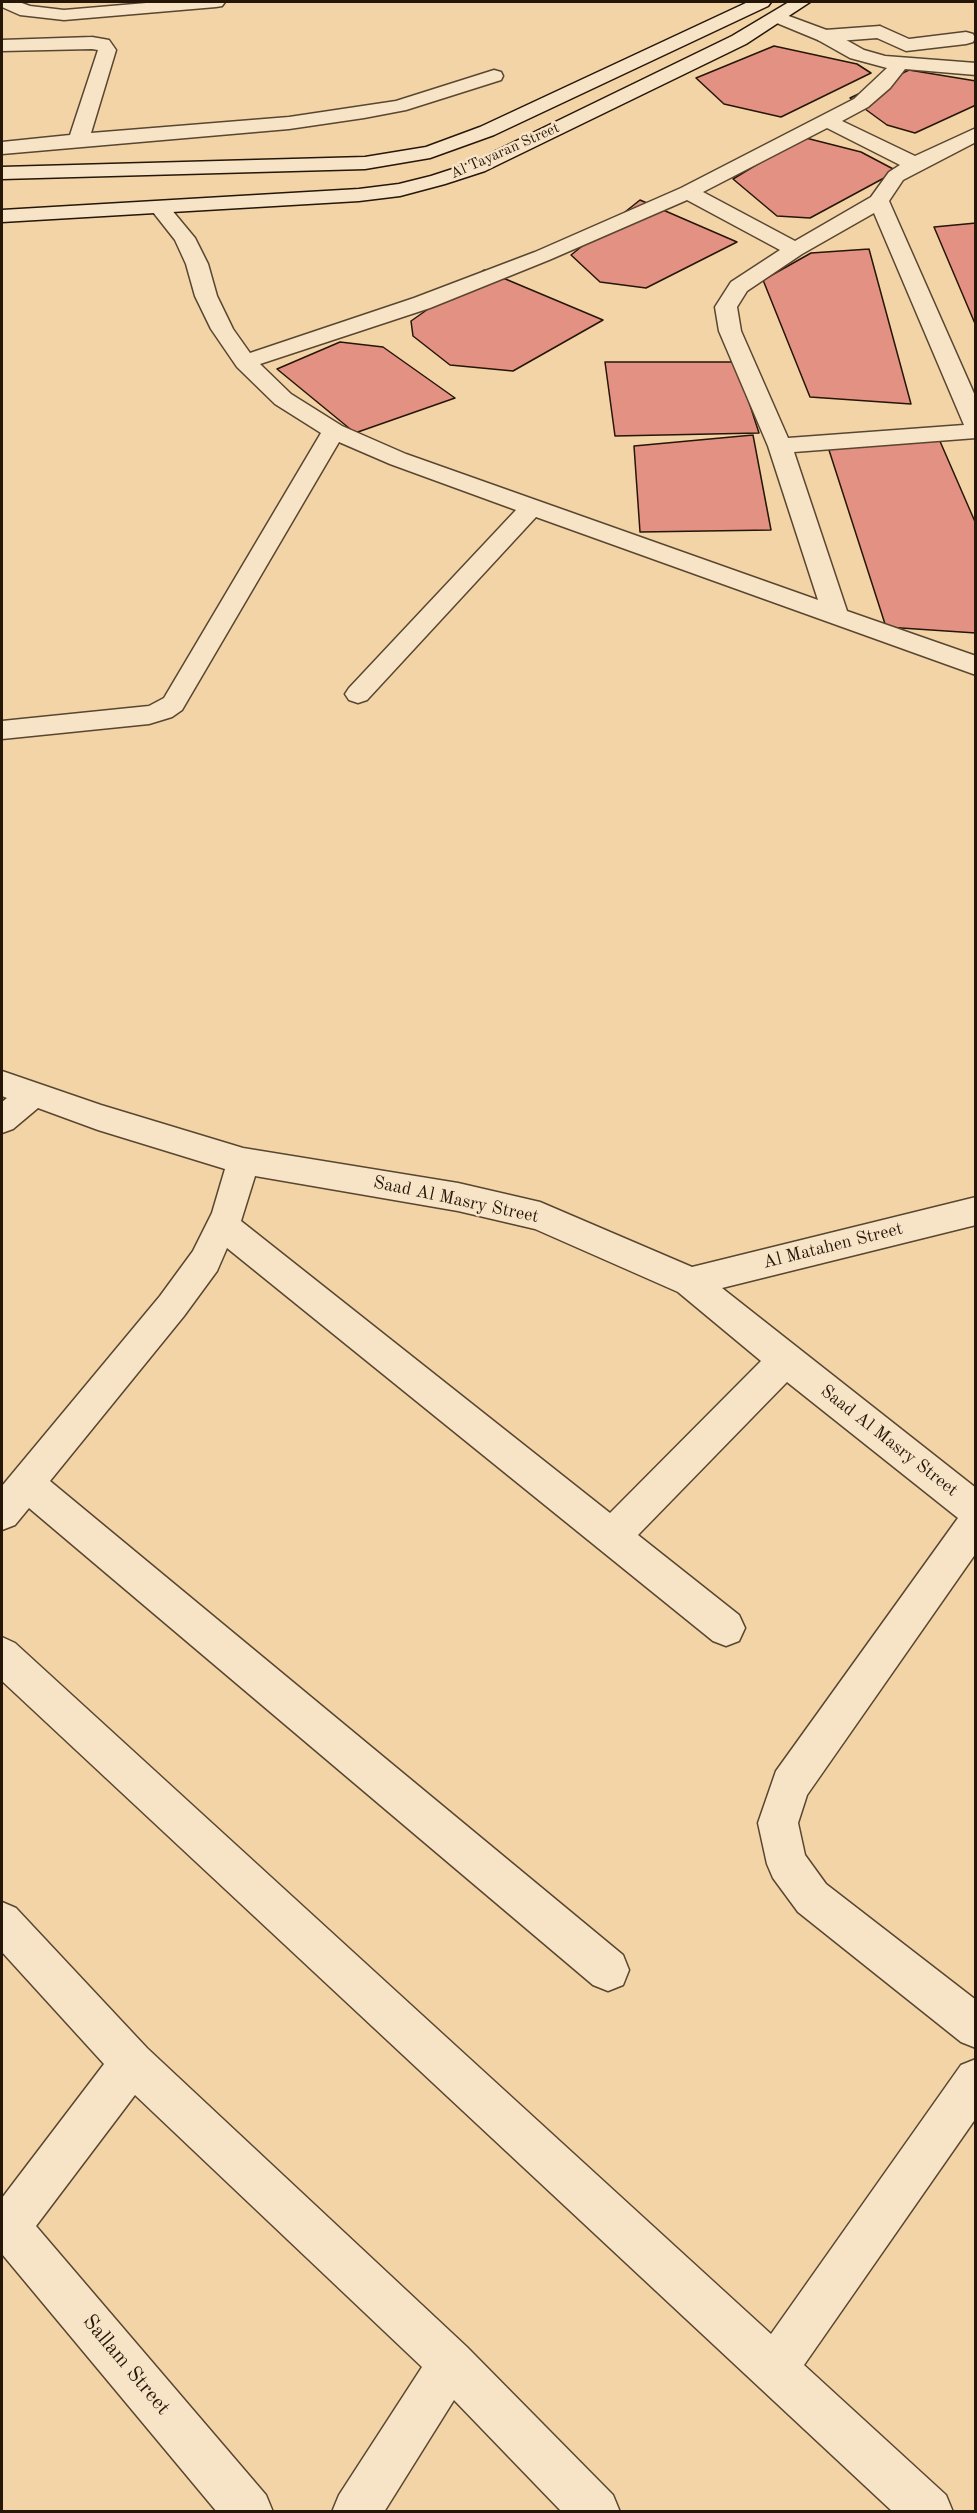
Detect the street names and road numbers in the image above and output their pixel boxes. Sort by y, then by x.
street label: Al Tayaran Street [448,119,562,183]
street label: Saad Al Masry Street [371,1172,541,1228]
street label: Al Matahen Street [761,1218,905,1274]
street label: Saad Al Masry Street [816,1381,962,1501]
street label: Sallam Street [77,2310,175,2420]

